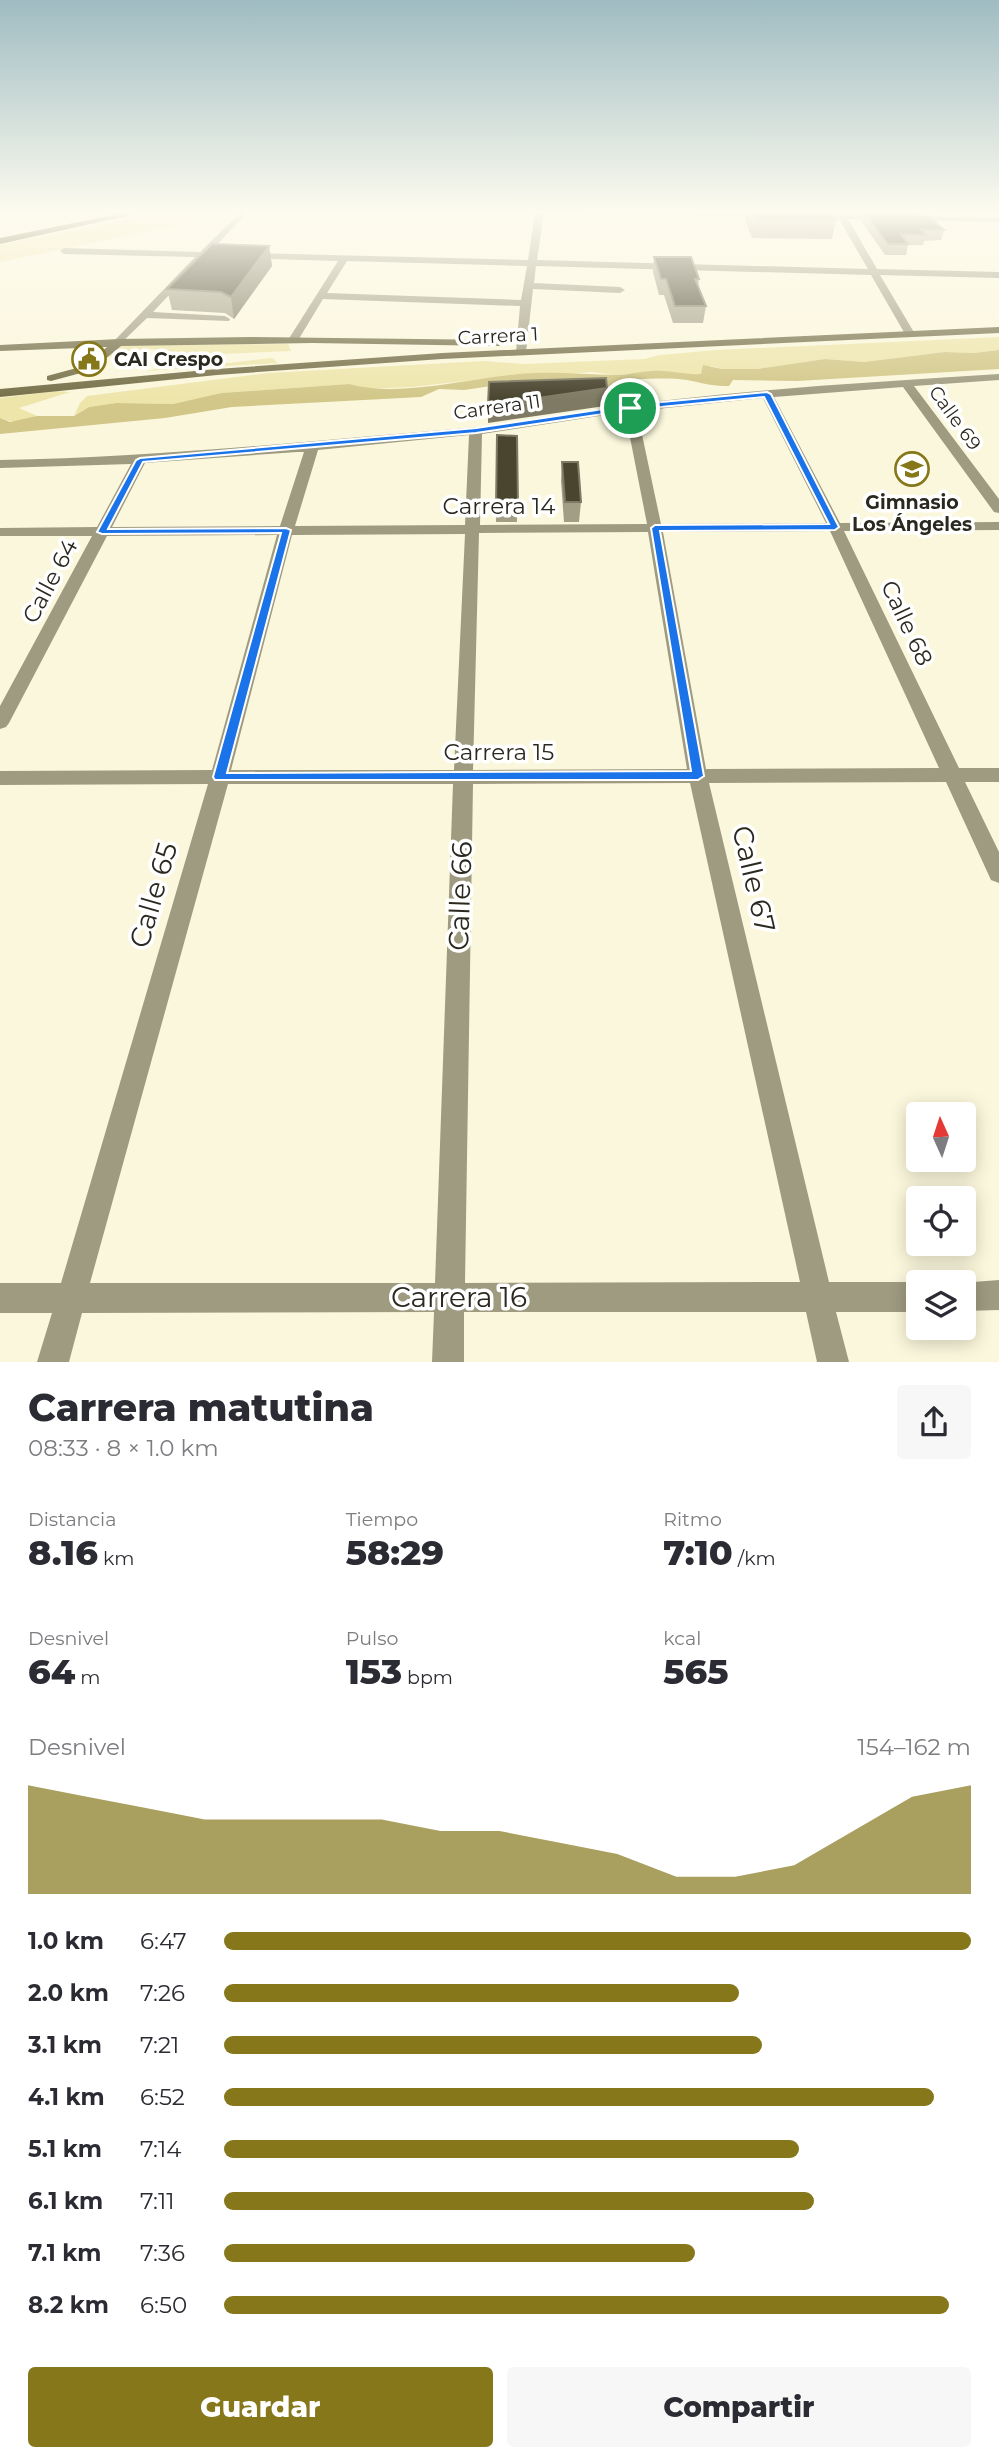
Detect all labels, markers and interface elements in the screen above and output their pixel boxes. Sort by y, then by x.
street label: Carrera 1 [457,322,539,350]
public building icon: CAI Crespo [70,340,108,378]
place label: CAI Crespo [114,348,223,371]
pin [600,378,660,438]
street label: Calle 69 [924,381,986,455]
icon: arrive [611,389,649,427]
street label: Carrera 11 [452,390,542,424]
school or university icon: Gimnasio Los Ángeles [893,450,931,488]
place label: Gimnasio Los Ángeles [852,491,972,536]
street label: Carrera 14 [443,492,555,520]
street label: Calle 64 [16,534,84,628]
street label: Calle 68 [875,576,939,670]
street label: Carrera 15 [444,738,554,766]
street label: Calle 67 [725,822,783,936]
street label: Calle 65 [122,838,184,952]
street label: Calle 66 [441,841,479,951]
north arrow [906,1102,976,1172]
map controls [906,1102,976,1340]
button: locate [906,1186,976,1256]
button: layers [906,1270,976,1340]
street label: Carrera 16 [391,1280,527,1314]
text: Carrera matutina [28,1384,374,1431]
button: share [897,1385,971,1459]
text: 08:33 · 8 × 1.0 km [28,1434,219,1462]
text: Distancia [28,1508,116,1531]
text: Tiempo [346,1508,418,1531]
text: Ritmo [663,1508,722,1531]
text: 8.16 [28,1531,98,1574]
text: 58:29 [346,1531,444,1574]
text: 7:10 [663,1531,733,1574]
text: km [98,1547,134,1570]
text: /km [733,1547,776,1570]
text: Desnivel [28,1627,109,1650]
text: Pulso [346,1627,398,1650]
text: kcal [663,1627,701,1650]
text: 64 [28,1650,75,1693]
text: 153 [346,1650,402,1693]
text: 565 [663,1650,729,1693]
text: m [75,1666,100,1689]
text: bpm [402,1666,453,1689]
text: Desnivel [28,1733,126,1761]
text: 154–162 m [857,1733,971,1761]
text: 1.0 km [28,1927,104,1955]
text: 6:47 [140,1927,187,1955]
text: 2.0 km [28,1979,109,2007]
text: 7:26 [140,1979,185,2007]
text: 3.1 km [28,2031,102,2059]
text: 7:21 [140,2031,179,2059]
text: 4.1 km [28,2083,105,2111]
text: 6:52 [140,2083,185,2111]
text: 5.1 km [28,2135,102,2163]
text: 7:14 [140,2135,181,2163]
text: 6.1 km [28,2187,103,2215]
text: 7:11 [140,2187,175,2215]
text: 7.1 km [28,2239,101,2267]
text: 7:36 [140,2239,185,2267]
text: 8.2 km [28,2291,109,2319]
text: 6:50 [140,2291,187,2319]
button: Guardar [28,2367,493,2447]
button: Compartir [507,2367,971,2447]

